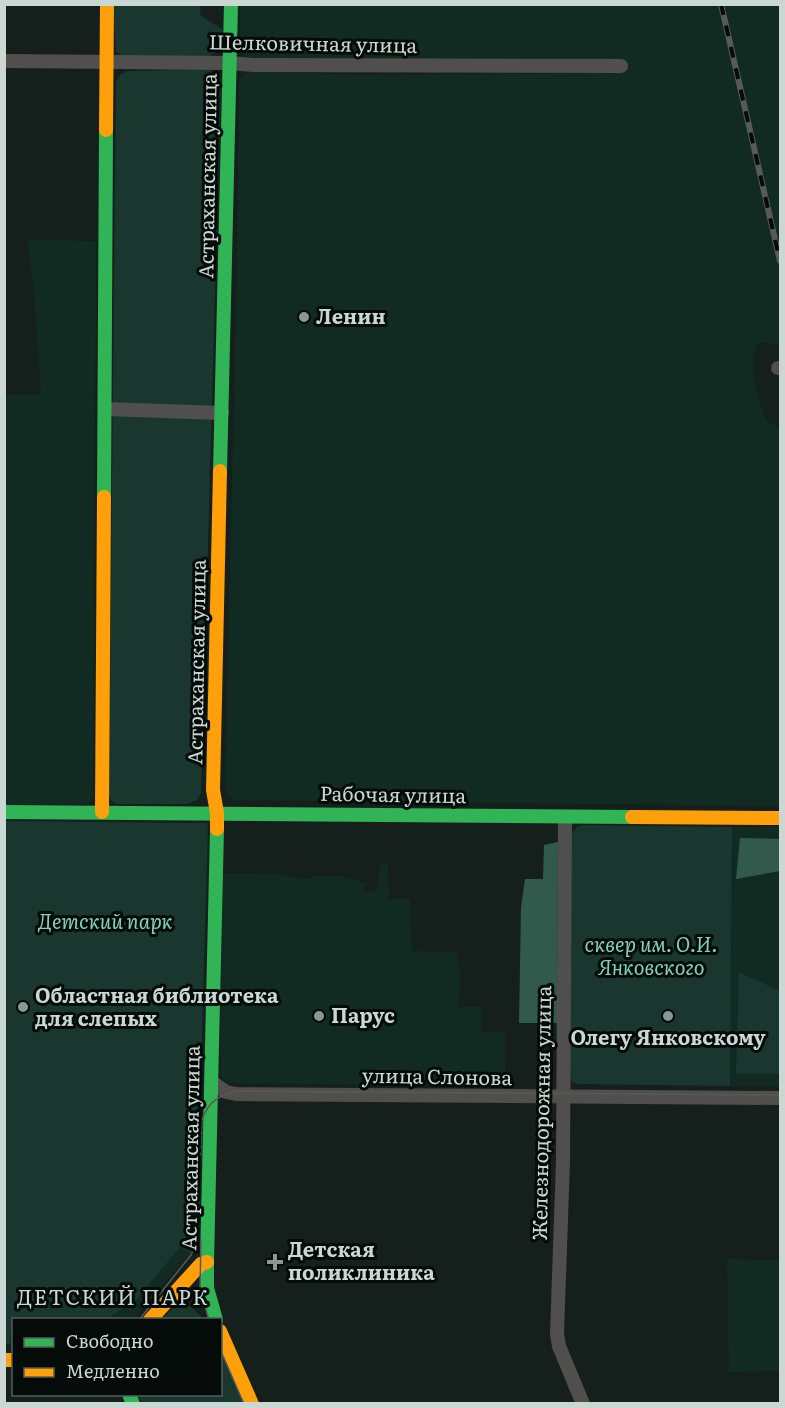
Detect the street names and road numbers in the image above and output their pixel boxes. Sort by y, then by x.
street label: Шелковичная улица [209,25,418,59]
street label: Астраханская улица [189,73,223,279]
street label: Астраханская улица [178,559,212,765]
street label: Рабочая улица [320,777,467,809]
street label: Железнодорожная улица [523,985,557,1241]
street label: Астраханская улица [172,1045,206,1251]
street label: улица Слонова [362,1059,513,1091]

